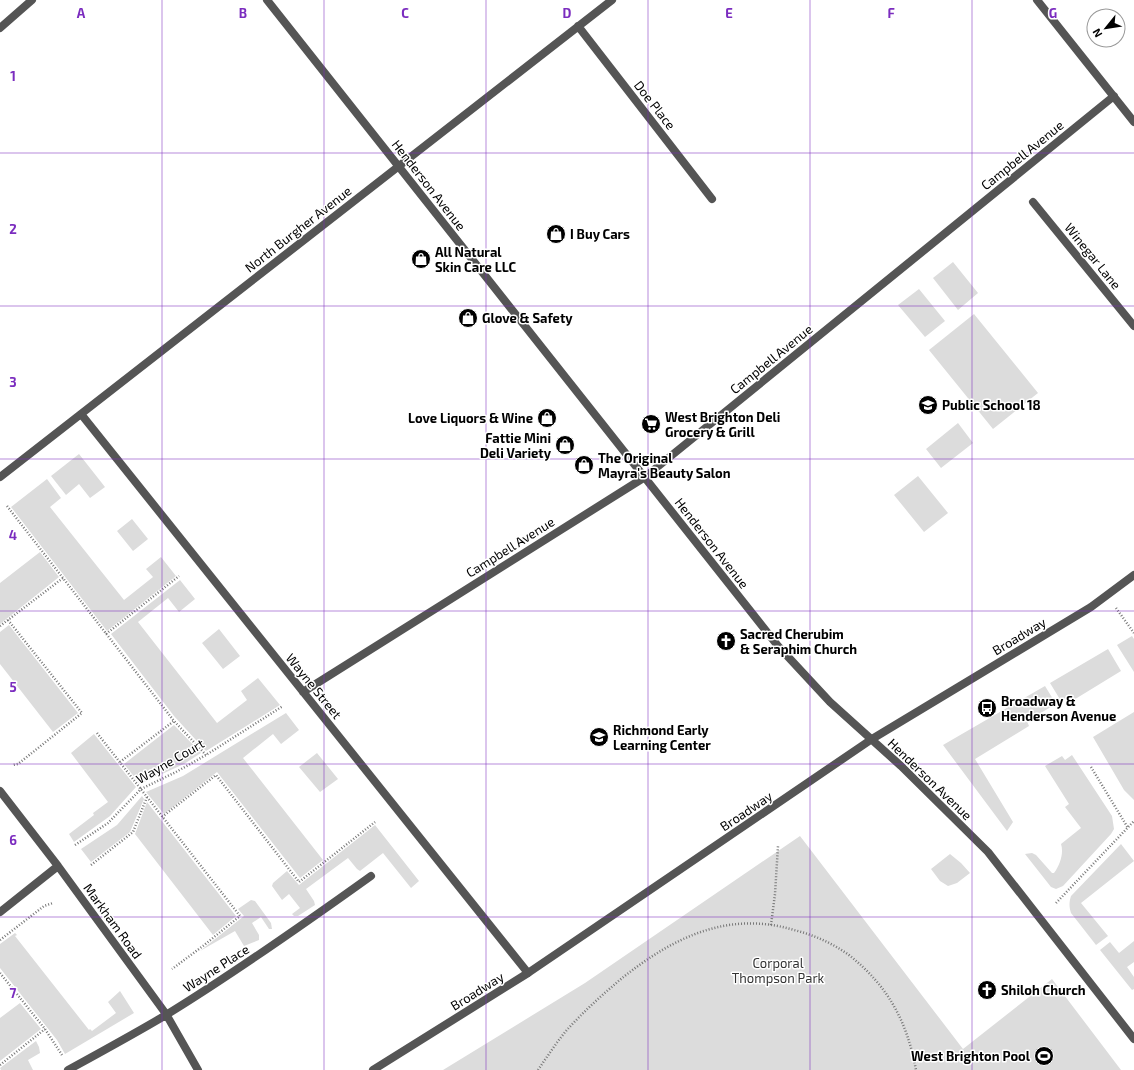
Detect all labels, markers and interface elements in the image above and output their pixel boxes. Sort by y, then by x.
text: A [77,5,86,21]
text: B [239,5,247,21]
text: C [401,5,409,21]
text: D [563,5,572,21]
text: E [725,5,733,21]
text: F [887,5,895,21]
text: G [1049,5,1057,21]
north arrow [1086,8,1126,48]
text: N [1089,27,1105,40]
text: 1 [10,68,16,84]
street label: Doe Place [631,77,679,133]
street label: Campbell Avenue [978,117,1066,193]
street label: Henderson Avenue [389,137,469,233]
street label: North Burgher Avenue [242,182,354,276]
street label: Winegar Lane [1061,220,1125,292]
text: 2 [9,221,17,237]
shop icon: I Buy Cars [545,223,567,245]
place label: I Buy Cars [570,226,630,242]
place label: All Natural Skin Care LLC [435,244,517,275]
shop icon: All Natural Skin Care LLC [410,248,432,270]
shop icon: Glove & Safety [457,307,479,329]
place label: Glove & Safety [482,310,573,326]
street label: Campbell Avenue [727,321,815,397]
text: 3 [9,374,17,390]
school or university icon: Public School 18 [917,394,939,416]
place label: Public School 18 [942,397,1041,413]
shop icon: Love Liquors & Wine [536,407,558,429]
place label: West Brighton Deli Grocery & Grill [665,409,780,440]
place label: Love Liquors & Wine [408,410,533,426]
supermarket icon: West Brighton Deli Grocery & Grill [640,413,662,435]
place label: Fattie Mini Deli Variety [480,430,552,461]
shop icon: Fattie Mini Deli Variety [554,434,576,456]
place label: The Original Mayra's Beauty Salon [598,450,731,481]
shop icon: The Original Mayra's Beauty Salon [573,454,595,476]
street label: Henderson Avenue [672,495,752,591]
street label: Campbell Avenue [463,513,557,581]
text: 4 [9,527,17,543]
street label: Broadway [989,614,1049,658]
place label: Sacred Cherubim & Seraphim Church [740,626,857,657]
church icon: Sacred Cherubim & Seraphim Church [715,630,737,652]
street label: Wayne Street [283,650,345,722]
text: 5 [9,679,17,695]
place label: Broadway & Henderson Avenue [1001,693,1116,724]
bus stop icon: Broadway & Henderson Avenue [976,697,998,719]
place label: Richmond Early Learning Center [613,722,711,753]
school or university icon: Richmond Early Learning Center [588,726,610,748]
street label: Wayne Court [133,735,207,787]
street label: Henderson Avenue [885,735,975,823]
street label: Broadway [717,788,775,834]
text: 6 [9,832,17,848]
street label: Markham Road [80,880,146,962]
street label: Wayne Place [180,941,252,995]
park label: Corporal Thompson Park [732,955,825,986]
street label: Broadway [447,968,507,1014]
church icon: Shiloh Church [976,979,998,1001]
place label: Shiloh Church [1001,982,1086,998]
text: 7 [10,985,17,1001]
sports icon: West Brighton Pool [1033,1045,1055,1067]
place label: West Brighton Pool [911,1048,1031,1064]

